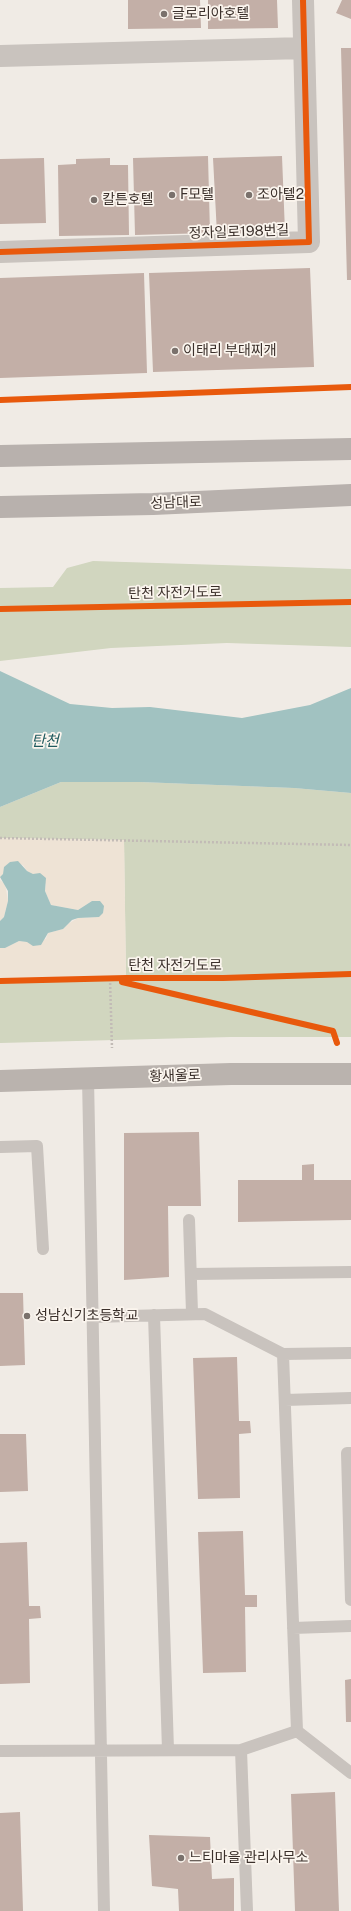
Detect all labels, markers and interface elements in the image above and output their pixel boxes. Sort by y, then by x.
place label: 글로리아호텔 [172,6,249,22]
marker: 글로리아호텔 [159,9,169,19]
place label: F모텔 [180,187,214,203]
place label: 조아텔2 [257,187,304,203]
marker: F모텔 [167,190,177,200]
marker: 조아텔2 [244,190,254,200]
place label: 칼튼호텔 [102,192,154,208]
marker: 칼튼호텔 [89,195,99,205]
street label: 정자일로198번길 [188,222,290,242]
place label: 이태리 부대찌개 [183,343,277,359]
marker: 이태리 부대찌개 [170,346,180,356]
street label: 성남대로 [150,494,202,512]
street label: 탄천 자전거도로 [128,584,222,602]
water label: 탄천 [31,732,59,750]
street label: 탄천 자전거도로 [128,958,222,974]
street label: 황새울로 [149,1067,201,1085]
place label: 성남신기초등학교 [35,1308,138,1324]
marker: 성남신기초등학교 [22,1311,32,1321]
place label: 느티마을 관리사무소 [189,1850,308,1866]
marker: 느티마을 관리사무소 [176,1853,186,1863]

